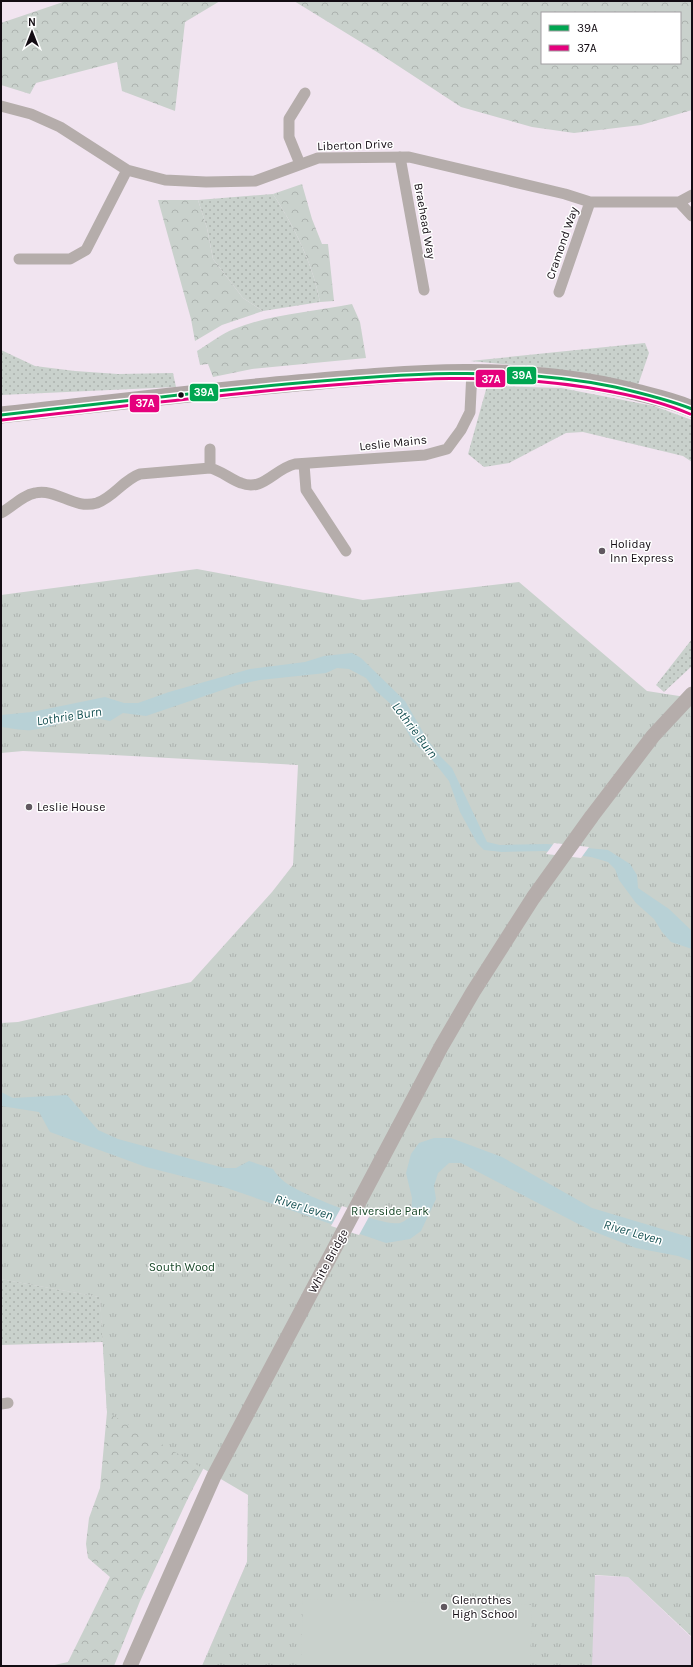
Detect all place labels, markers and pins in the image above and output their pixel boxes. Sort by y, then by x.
unlabelled marker [176,390,186,400]
place label: Holiday Inn Express [610,537,674,565]
marker: Holiday Inn Express [597,546,607,556]
place label: Leslie House [37,800,105,814]
marker: Leslie House [24,802,34,812]
place label: Glenrothes High School [452,1593,518,1621]
marker: Glenrothes High School [439,1602,449,1612]

